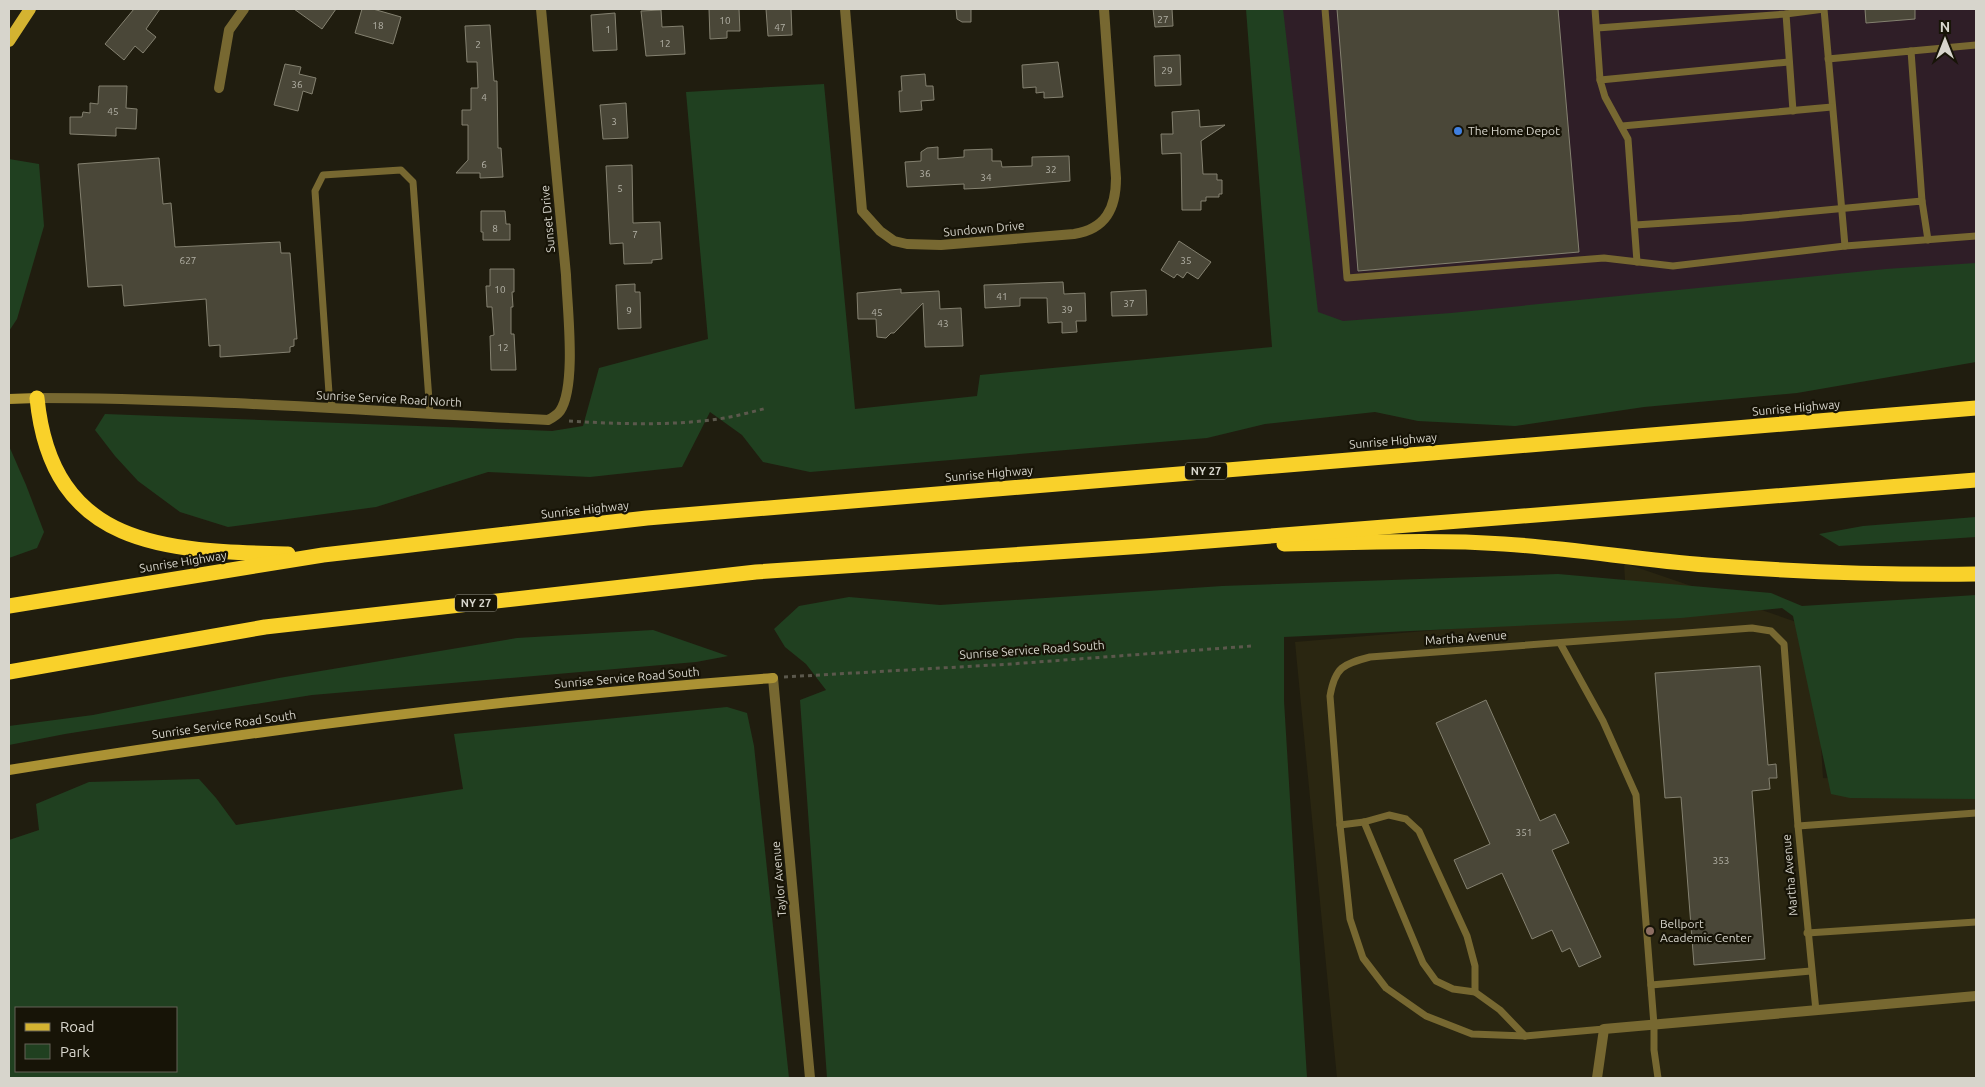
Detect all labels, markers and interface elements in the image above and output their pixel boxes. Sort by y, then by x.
house number: 27 [1157,14,1169,25]
house number: 10 [719,15,731,26]
north arrow [1920,15,1970,65]
text: N [1940,19,1950,35]
house number: 18 [372,20,384,31]
house number: 47 [774,22,786,33]
house number: 1 [605,24,611,35]
house number: 12 [659,38,671,49]
house number: 2 [475,39,481,50]
house number: 29 [1161,65,1173,76]
house number: 36 [291,79,303,90]
house number: 4 [481,92,487,103]
house number: 45 [107,106,119,117]
house number: 3 [611,116,617,127]
place label: The Home Depot [1468,124,1560,137]
marker: The Home Depot [1452,125,1464,137]
house number: 6 [481,159,487,170]
house number: 32 [1045,164,1057,175]
house number: 36 [919,168,931,179]
house number: 34 [980,172,992,183]
house number: 5 [617,183,623,194]
street label: Sunset Drive [538,185,557,253]
street label: Sundown Drive [943,218,1025,239]
house number: 8 [492,223,498,234]
house number: 7 [632,229,638,240]
house number: 627 [180,255,196,266]
house number: 35 [1180,255,1192,266]
house number: 10 [494,284,506,295]
house number: 41 [996,291,1008,302]
house number: 37 [1123,298,1135,309]
house number: 39 [1061,304,1073,315]
house number: 9 [626,305,632,316]
house number: 45 [871,307,883,318]
house number: 43 [937,318,949,329]
house number: 12 [497,342,509,353]
street label: Sunrise Service Road North [316,388,462,409]
street label: Sunrise Highway [1751,397,1841,418]
street label: Sunrise Highway [1348,430,1438,451]
road number: NY 27 [1185,462,1227,480]
street label: Sunrise Highway [944,463,1034,484]
street label: Sunrise Highway [540,498,630,521]
street label: Sunrise Highway [138,548,228,575]
road number: NY 27 [455,594,497,612]
street label: Martha Avenue [1425,628,1507,647]
street label: Sunrise Service Road South [959,638,1105,661]
street label: Sunrise Service Road South [554,665,700,690]
street label: Sunrise Service Road South [151,708,297,741]
house number: 351 [1516,827,1532,838]
street label: Martha Avenue [1779,834,1800,916]
street label: Taylor Avenue [769,841,788,917]
house number: 353 [1713,855,1729,866]
place label: Bellport Academic Center [1660,917,1752,944]
marker: Bellport Academic Center [1644,925,1656,937]
legend [15,1007,178,1072]
text: Road [60,1018,95,1035]
text: Park [60,1043,90,1060]

